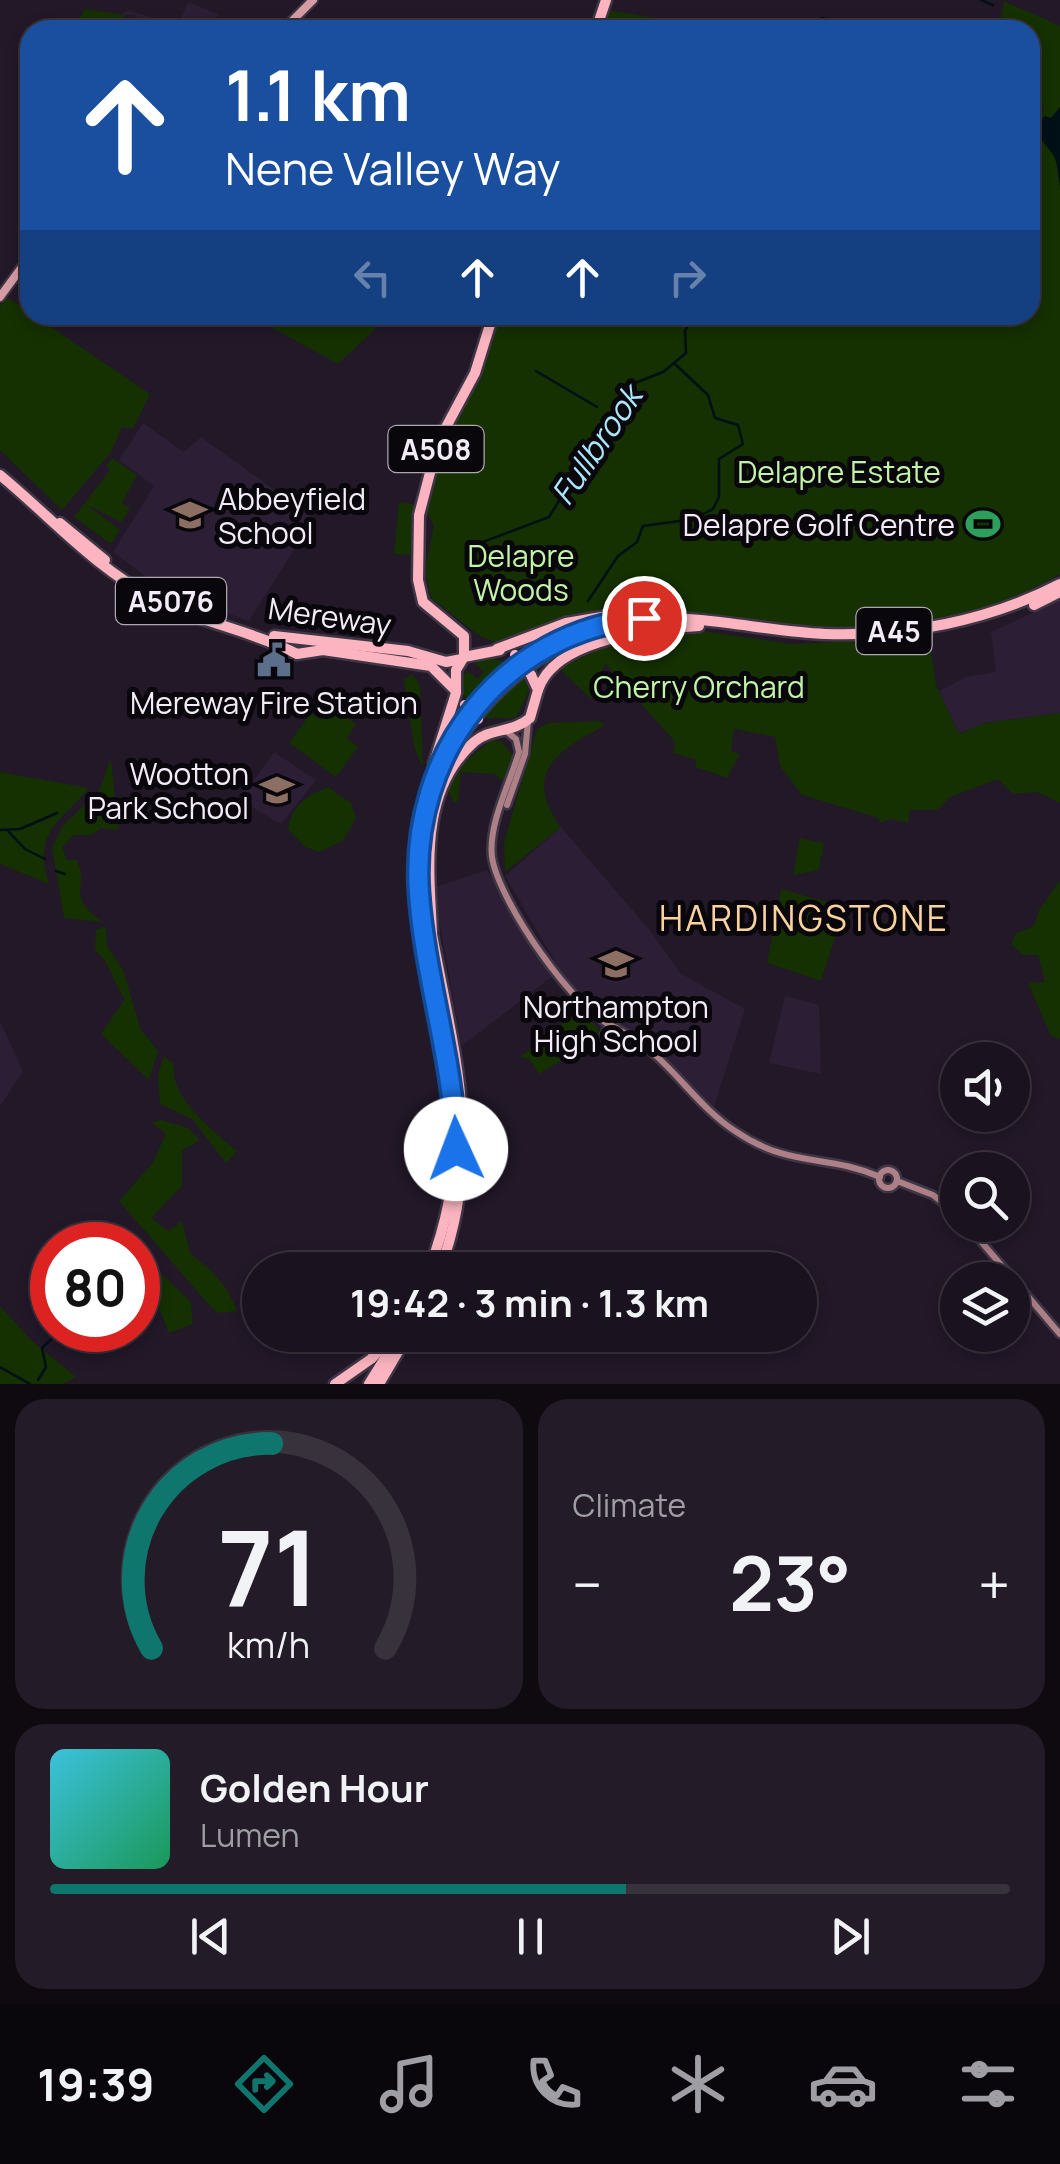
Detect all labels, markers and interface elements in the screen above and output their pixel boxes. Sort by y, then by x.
text: 1.1 km [225,46,411,142]
icon: ahead [60,60,190,190]
text: Nene Valley Way [225,137,561,199]
icon: left [345,250,400,305]
icon: ahead [450,250,505,305]
icon: ahead [555,250,610,305]
icon: right [660,250,715,305]
water label: Fullbrook [540,374,654,513]
road number: A508 [388,426,484,472]
park label: Delapre Estate [737,451,941,492]
place label: Abbeyfield School [218,478,366,553]
school or university icon: Abbeyfield School [171,496,209,534]
place label: Delapre Golf Centre [683,504,955,545]
sports icon: Delapre Golf Centre [964,505,1002,543]
park label: Delapre Woods [467,535,575,610]
pin [602,576,687,661]
road number: A5076 [116,578,226,624]
street label: Mereway [266,587,394,645]
icon: arrive [617,591,672,646]
road number: A45 [856,608,932,654]
public building icon: Mereway Fire Station [255,641,293,679]
park label: Cherry Orchard [593,666,805,707]
place label: Mereway Fire Station [130,682,418,723]
place label: Wootton Park School [88,753,249,828]
school or university icon: Wootton Park School [258,771,296,809]
district label: HARDINGSTONE [659,894,949,942]
school or university icon: Northampton High School [597,945,635,983]
place label: Northampton High School [523,986,709,1061]
map controls [940,1042,1030,1352]
button: sound [940,1042,1030,1132]
position arrow [404,1097,508,1201]
button: search [940,1152,1030,1242]
speed limit sign: 80 [30,1222,160,1352]
button: layers [940,1262,1030,1352]
text: 19:42 · 3 min · 1.3 km [350,1276,709,1328]
text: Climate [573,1483,686,1527]
text: 71 [218,1495,319,1637]
text: 23° [729,1531,851,1634]
text: − [573,1546,602,1622]
text: + [978,1546,1010,1622]
text: km/h [227,1620,310,1669]
text: Golden Hour [200,1761,429,1813]
text: Lumen [200,1813,300,1857]
icon: previous [183,1909,238,1964]
icon: pause [503,1909,558,1964]
icon: next [823,1909,878,1964]
icon: directions [229,2049,299,2119]
icon: music [374,2049,444,2119]
icon: phone [519,2049,589,2119]
icon: climate [663,2049,733,2119]
icon: car [808,2049,878,2119]
icon: filters [953,2049,1023,2119]
text: 19:39 [37,2053,155,2115]

